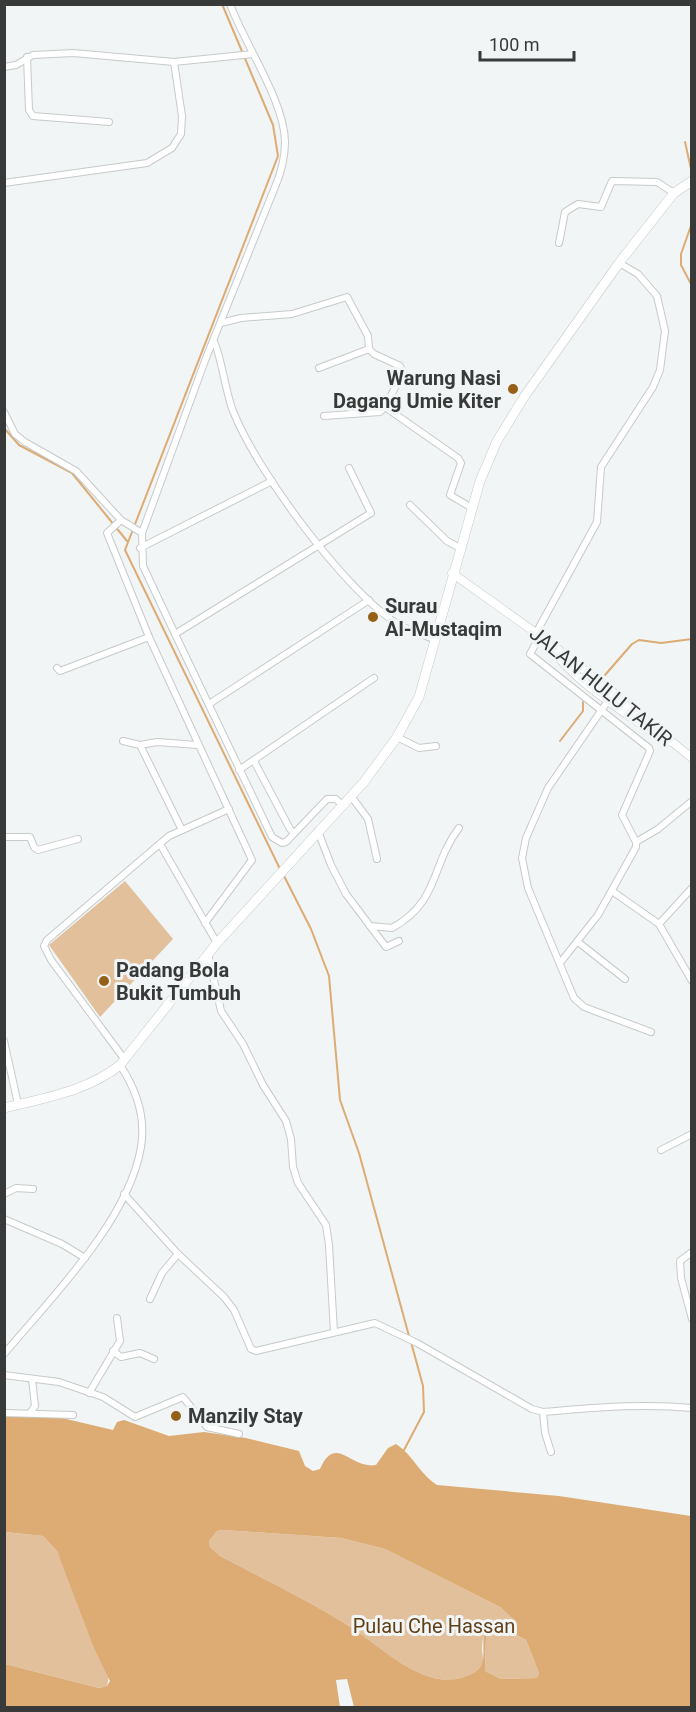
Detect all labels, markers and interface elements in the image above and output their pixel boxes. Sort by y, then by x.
scale bar [480,24,574,62]
text: 100 m [489,34,540,55]
place label: Warung Nasi Dagang Umie Kiter [333,366,502,413]
marker: Warung Nasi Dagang Umie Kiter [506,382,520,396]
place label: Surau Al-Mustaqim [385,594,502,641]
marker: Surau Al-Mustaqim [366,610,380,624]
street label: JALAN HULU TAKIR [525,621,677,751]
place label: Padang Bola Bukit Tumbuh [116,958,241,1005]
marker: Padang Bola Bukit Tumbuh [97,974,111,988]
place label: Manzily Stay [188,1404,304,1428]
marker: Manzily Stay [169,1409,183,1423]
park label: Pulau Che Hassan [353,1614,515,1638]

